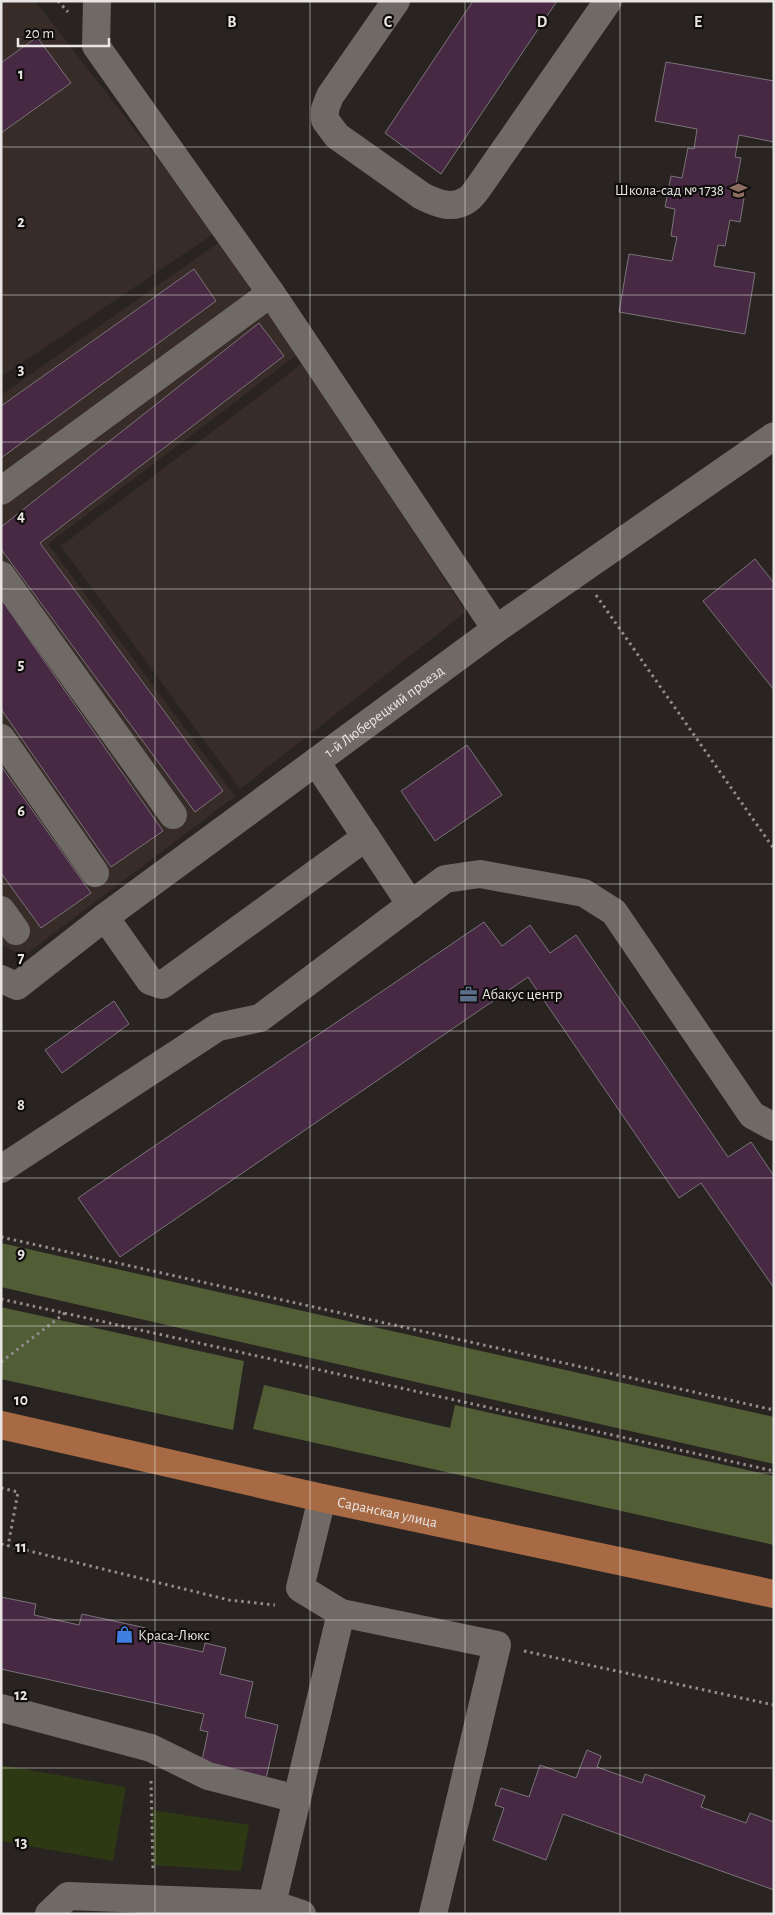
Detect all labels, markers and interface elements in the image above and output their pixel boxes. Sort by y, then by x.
text: B [227,14,237,30]
text: C [384,14,393,30]
text: D [537,14,548,30]
text: E [694,14,702,30]
scale bar [18,15,109,47]
text: 20 m [25,26,54,41]
text: 1 [18,66,24,82]
school or university icon: Школа-сад № 1738 [728,180,748,200]
place label: Школа-сад № 1738 [615,183,724,198]
text: 2 [17,214,25,230]
text: 3 [18,361,25,377]
text: 4 [17,508,25,524]
text: 5 [18,656,25,672]
street label: 1-й Люберецкий проезд [322,663,447,760]
text: 6 [17,803,25,819]
text: 7 [18,950,25,966]
office icon: Абакус центр [458,984,478,1004]
place label: Абакус центр [482,987,563,1002]
text: 8 [17,1097,25,1113]
text: 9 [17,1245,25,1261]
text: 10 [14,1392,28,1408]
street label: Саранская улица [336,1494,439,1530]
text: 11 [15,1539,27,1555]
shop icon: Краса-Люкс [114,1625,134,1645]
place label: Краса-Люкс [138,1628,210,1643]
text: 12 [14,1687,28,1703]
text: 13 [15,1834,27,1850]

